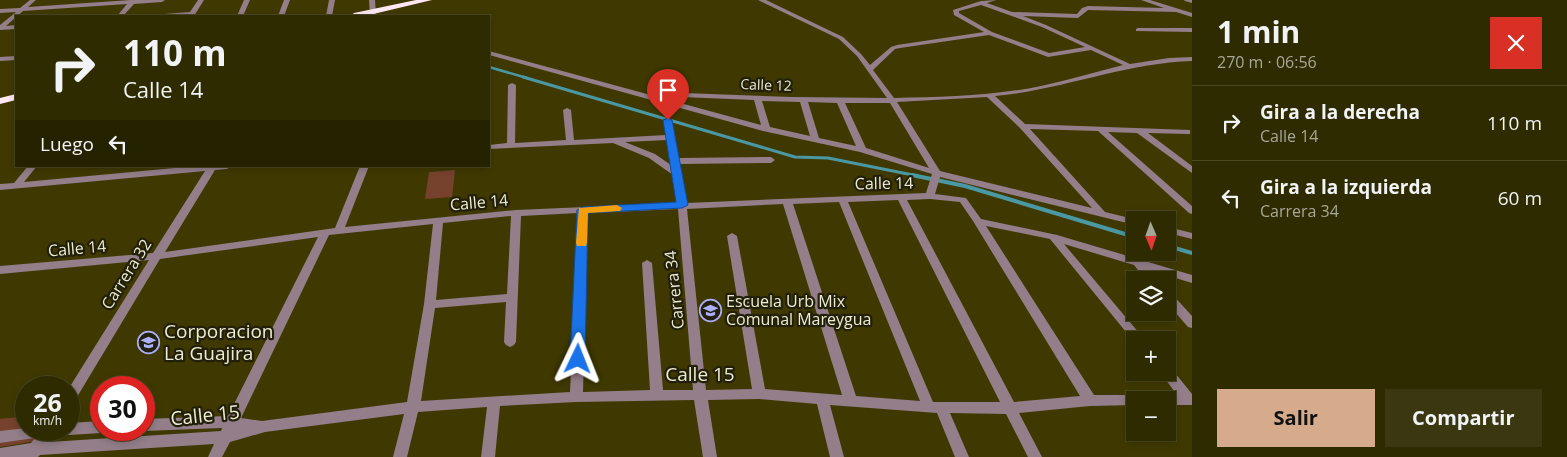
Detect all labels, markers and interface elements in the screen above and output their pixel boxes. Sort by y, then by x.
text: 1 min [1217,11,1300,52]
button: close [1490,17,1542,69]
text: 110 m [123,29,227,76]
icon: right [40,35,105,100]
text: 270 m · 06:56 [1217,51,1317,73]
pin [647,69,689,120]
text: Calle 14 [123,74,203,104]
street label: Calle 12 [740,74,792,95]
icon: arrive [654,76,682,104]
text: Gira a la derecha [1260,99,1420,125]
icon: right [1217,109,1245,137]
text: 110 m [1487,110,1542,136]
text: Calle 14 [1260,125,1318,147]
icon: left [104,130,132,158]
text: Luego [40,131,94,157]
street label: Calle 14 [855,171,913,195]
text: Gira a la izquierda [1260,174,1432,200]
icon: left [1217,184,1245,212]
text: 60 m [1498,185,1542,211]
street label: Calle 14 [449,188,509,216]
text: Carrera 34 [1260,200,1339,222]
north arrow [1126,211,1176,261]
map controls [1126,211,1176,441]
street label: Calle 14 [47,234,107,262]
street label: Carrera 32 [96,235,156,313]
street label: Carrera 34 [659,250,689,330]
button: layers [1126,271,1176,321]
place label: Escuela Urb Mix Comunal Mareygua [726,290,871,330]
school or university icon: Escuela Urb Mix Comunal Mareygua [698,298,722,322]
place label: Corporacion La Guajira [164,318,274,366]
school or university icon: Corporacion La Guajira [136,330,160,354]
button: + [1126,331,1176,381]
position arrow [551,332,603,384]
street label: Calle 15 [665,361,735,387]
speed limit sign: 30 [90,376,155,441]
text: 26 [33,385,62,419]
button: Salir [1217,389,1375,447]
button: Compartir [1385,389,1542,447]
button: − [1126,391,1176,441]
street label: Calle 15 [169,398,241,432]
text: km/h [33,412,62,429]

